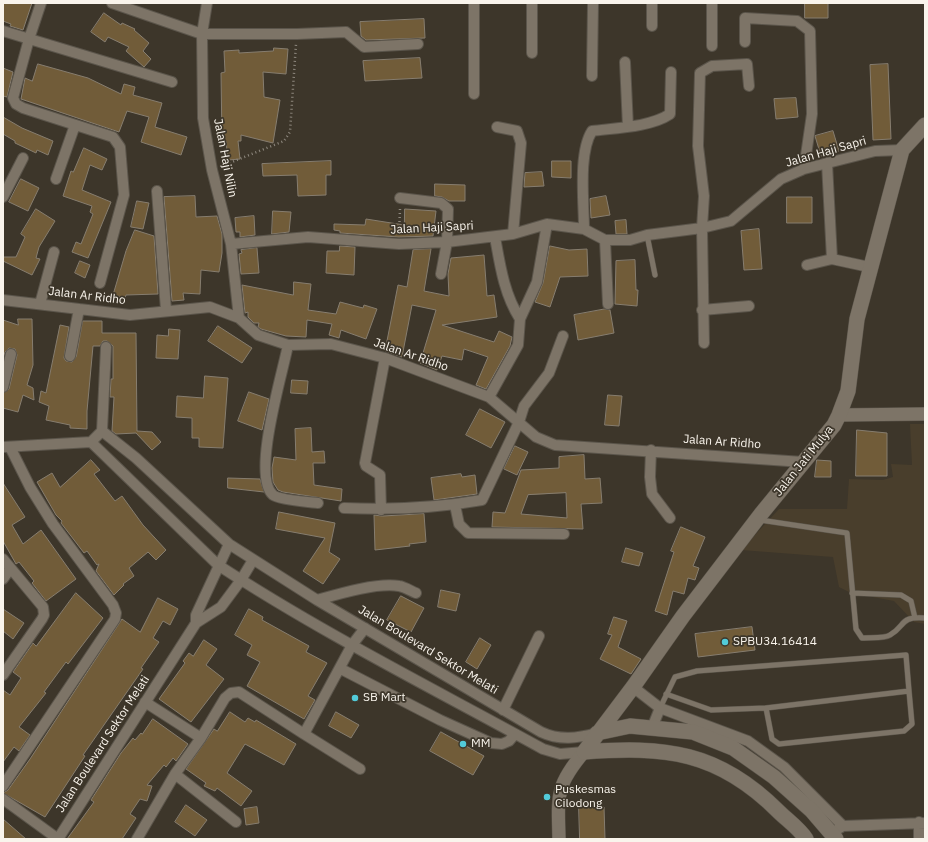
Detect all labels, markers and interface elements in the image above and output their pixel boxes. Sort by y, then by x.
street label: Jalan Haji Nilin [210,117,240,199]
street label: Jalan Haji Sapri [784,134,868,170]
street label: Jalan Haji Sapri [390,219,474,237]
street label: Jalan Ar Ridho [47,284,127,308]
street label: Jalan Ar Ridho [372,336,450,374]
street label: Jalan Jati Mulya [771,423,837,499]
street label: Jalan Ar Ridho [683,432,761,452]
street label: Jalan Boulevard Sektor Melati [356,603,500,697]
place label: SPBU34.16414 [733,635,817,649]
marker: SPBU34.16414 [720,637,730,647]
street label: Jalan Boulevard Sektor Melati [53,673,153,815]
place label: SB Mart [363,691,405,705]
marker: SB Mart [350,693,360,703]
place label: MM [471,737,490,751]
marker: MM [458,739,468,749]
place label: Puskesmas Cilodong [555,783,616,811]
marker: Puskesmas Cilodong [542,792,552,802]

